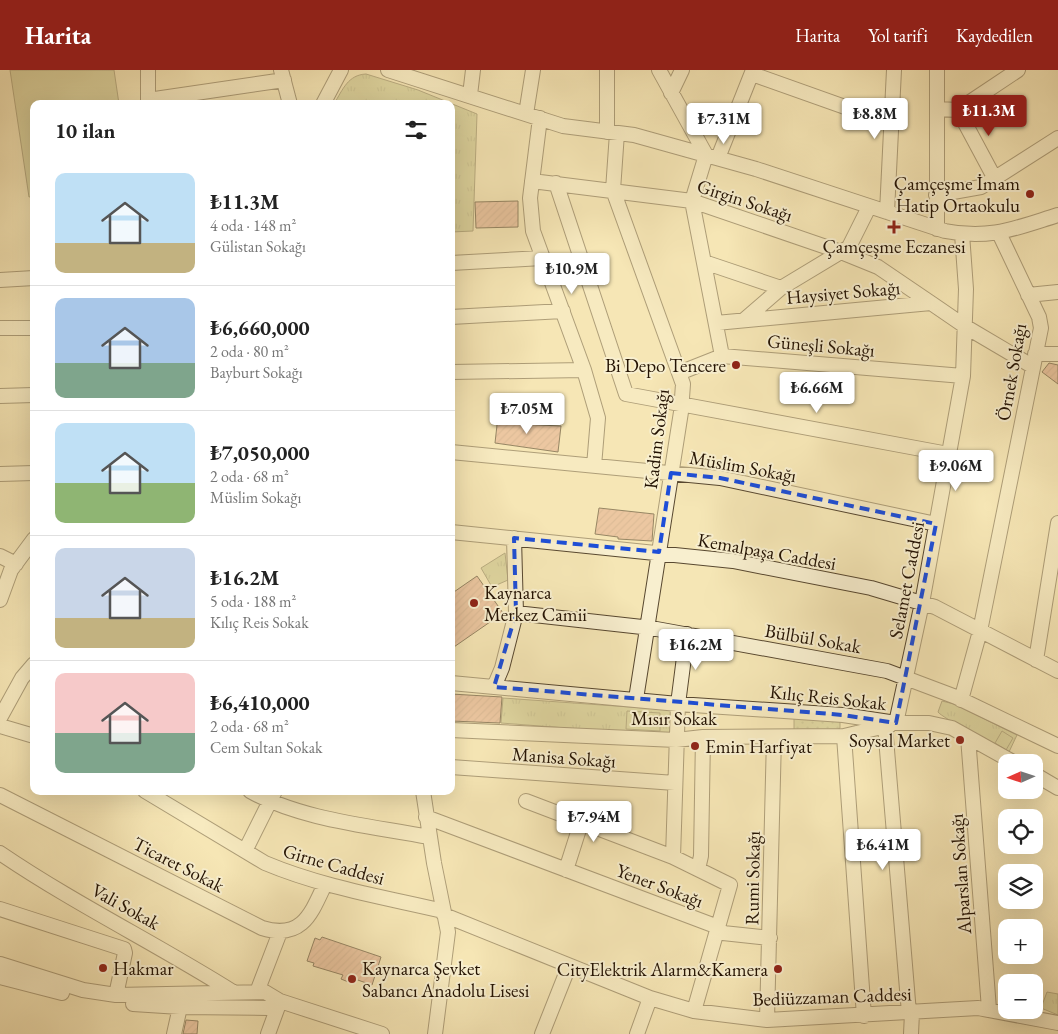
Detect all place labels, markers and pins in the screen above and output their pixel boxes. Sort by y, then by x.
pin: ₺11.3M [948,94,1030,137]
pin: ₺8.8M [840,98,910,140]
pin: ₺7.31M [683,102,765,145]
place label: Çamçeşme İmam Hatip Ortaokulu [894,171,1020,218]
marker: Çamçeşme İmam Hatip Ortaokulu [1024,188,1036,200]
marker: Çamçeşme Eczanesi [888,221,900,233]
place label: Çamçeşme Eczanesi [822,234,966,259]
pin: ₺10.9M [531,252,613,295]
place label: Bi Depo Tencere [605,353,726,378]
marker: Bi Depo Tencere [730,359,742,371]
pin: ₺6.66M [776,372,858,414]
pin: ₺7.05M [486,392,568,435]
pin: ₺9.06M [915,450,997,492]
place label: Kaynarca Merkez Camii [484,580,587,627]
marker: Kaynarca Merkez Camii [468,597,480,609]
pin: ₺16.2M [655,628,737,671]
place label: Soysal Market [849,728,950,753]
place label: Emin Harfiyat [705,734,812,759]
marker: Soysal Market [954,734,966,746]
marker: Emin Harfiyat [689,740,701,752]
pin: ₺7.94M [553,800,635,843]
pin: ₺6.41M [842,828,924,871]
place label: Hakmar [113,956,174,981]
place label: Kaynarca Şevket Sabancı Anadolu Lisesi [362,956,530,1003]
place label: CityElektrik Alarm&Kamera [557,957,768,982]
marker: Hakmar [97,962,109,974]
marker: CityElektrik Alarm&Kamera [772,963,784,975]
marker: Kaynarca Şevket Sabancı Anadolu Lisesi [346,973,358,985]

